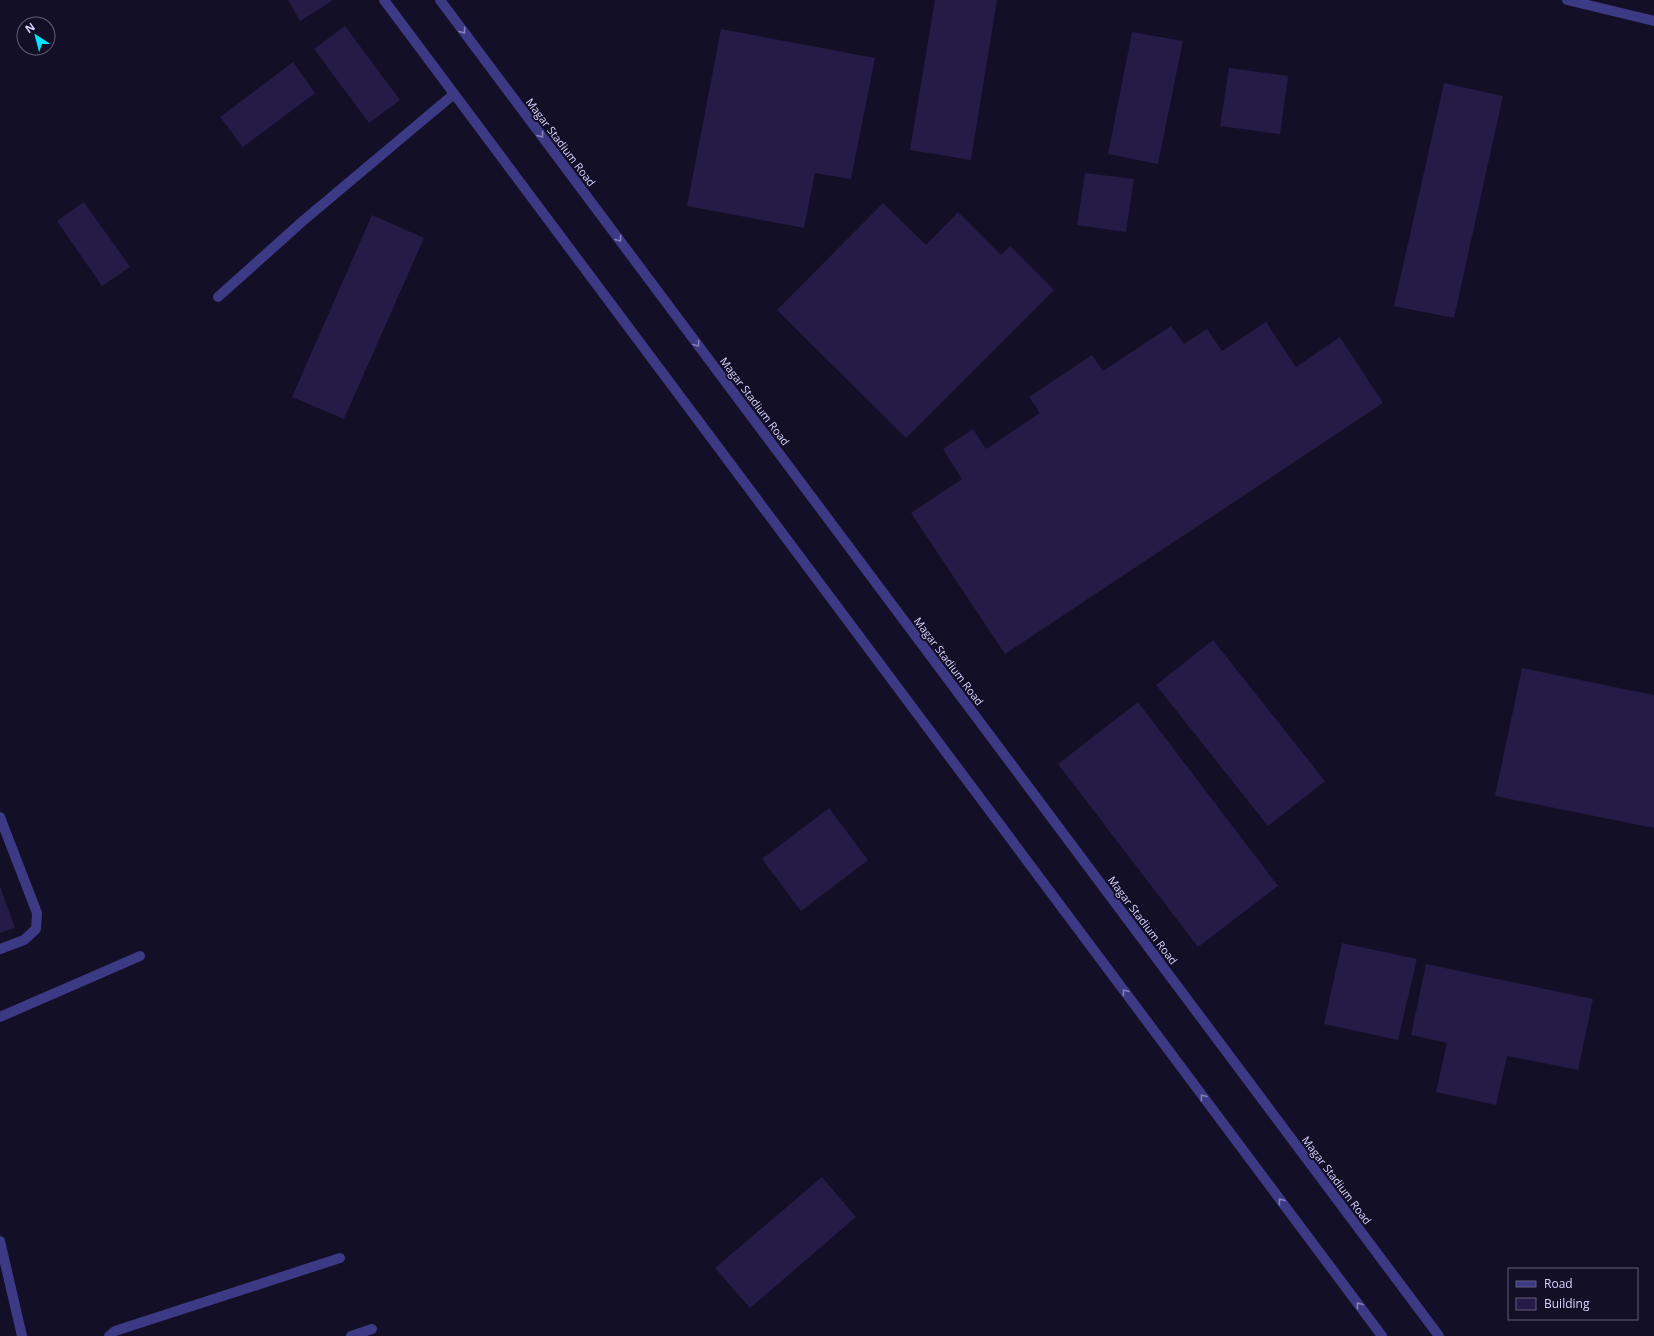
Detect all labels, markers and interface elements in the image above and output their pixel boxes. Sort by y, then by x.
north arrow [16,16,56,56]
text: N [22,19,38,36]
one-way arrow [459,27,466,34]
street label: Magar Stadium Road [523,95,599,189]
one-way arrow [536,131,543,138]
one-way arrow [614,235,621,242]
one-way arrow [692,339,699,346]
street label: Magar Stadium Road [717,354,793,448]
street label: Magar Stadium Road [911,614,987,708]
street label: Magar Stadium Road [1105,873,1181,967]
one-way arrow [1123,990,1130,997]
one-way arrow [1201,1094,1208,1101]
street label: Magar Stadium Road [1299,1133,1375,1227]
one-way arrow [1279,1198,1286,1205]
legend [1508,1268,1638,1320]
text: Road [1544,1275,1573,1292]
text: Building [1544,1295,1590,1312]
one-way arrow [1357,1302,1364,1309]

